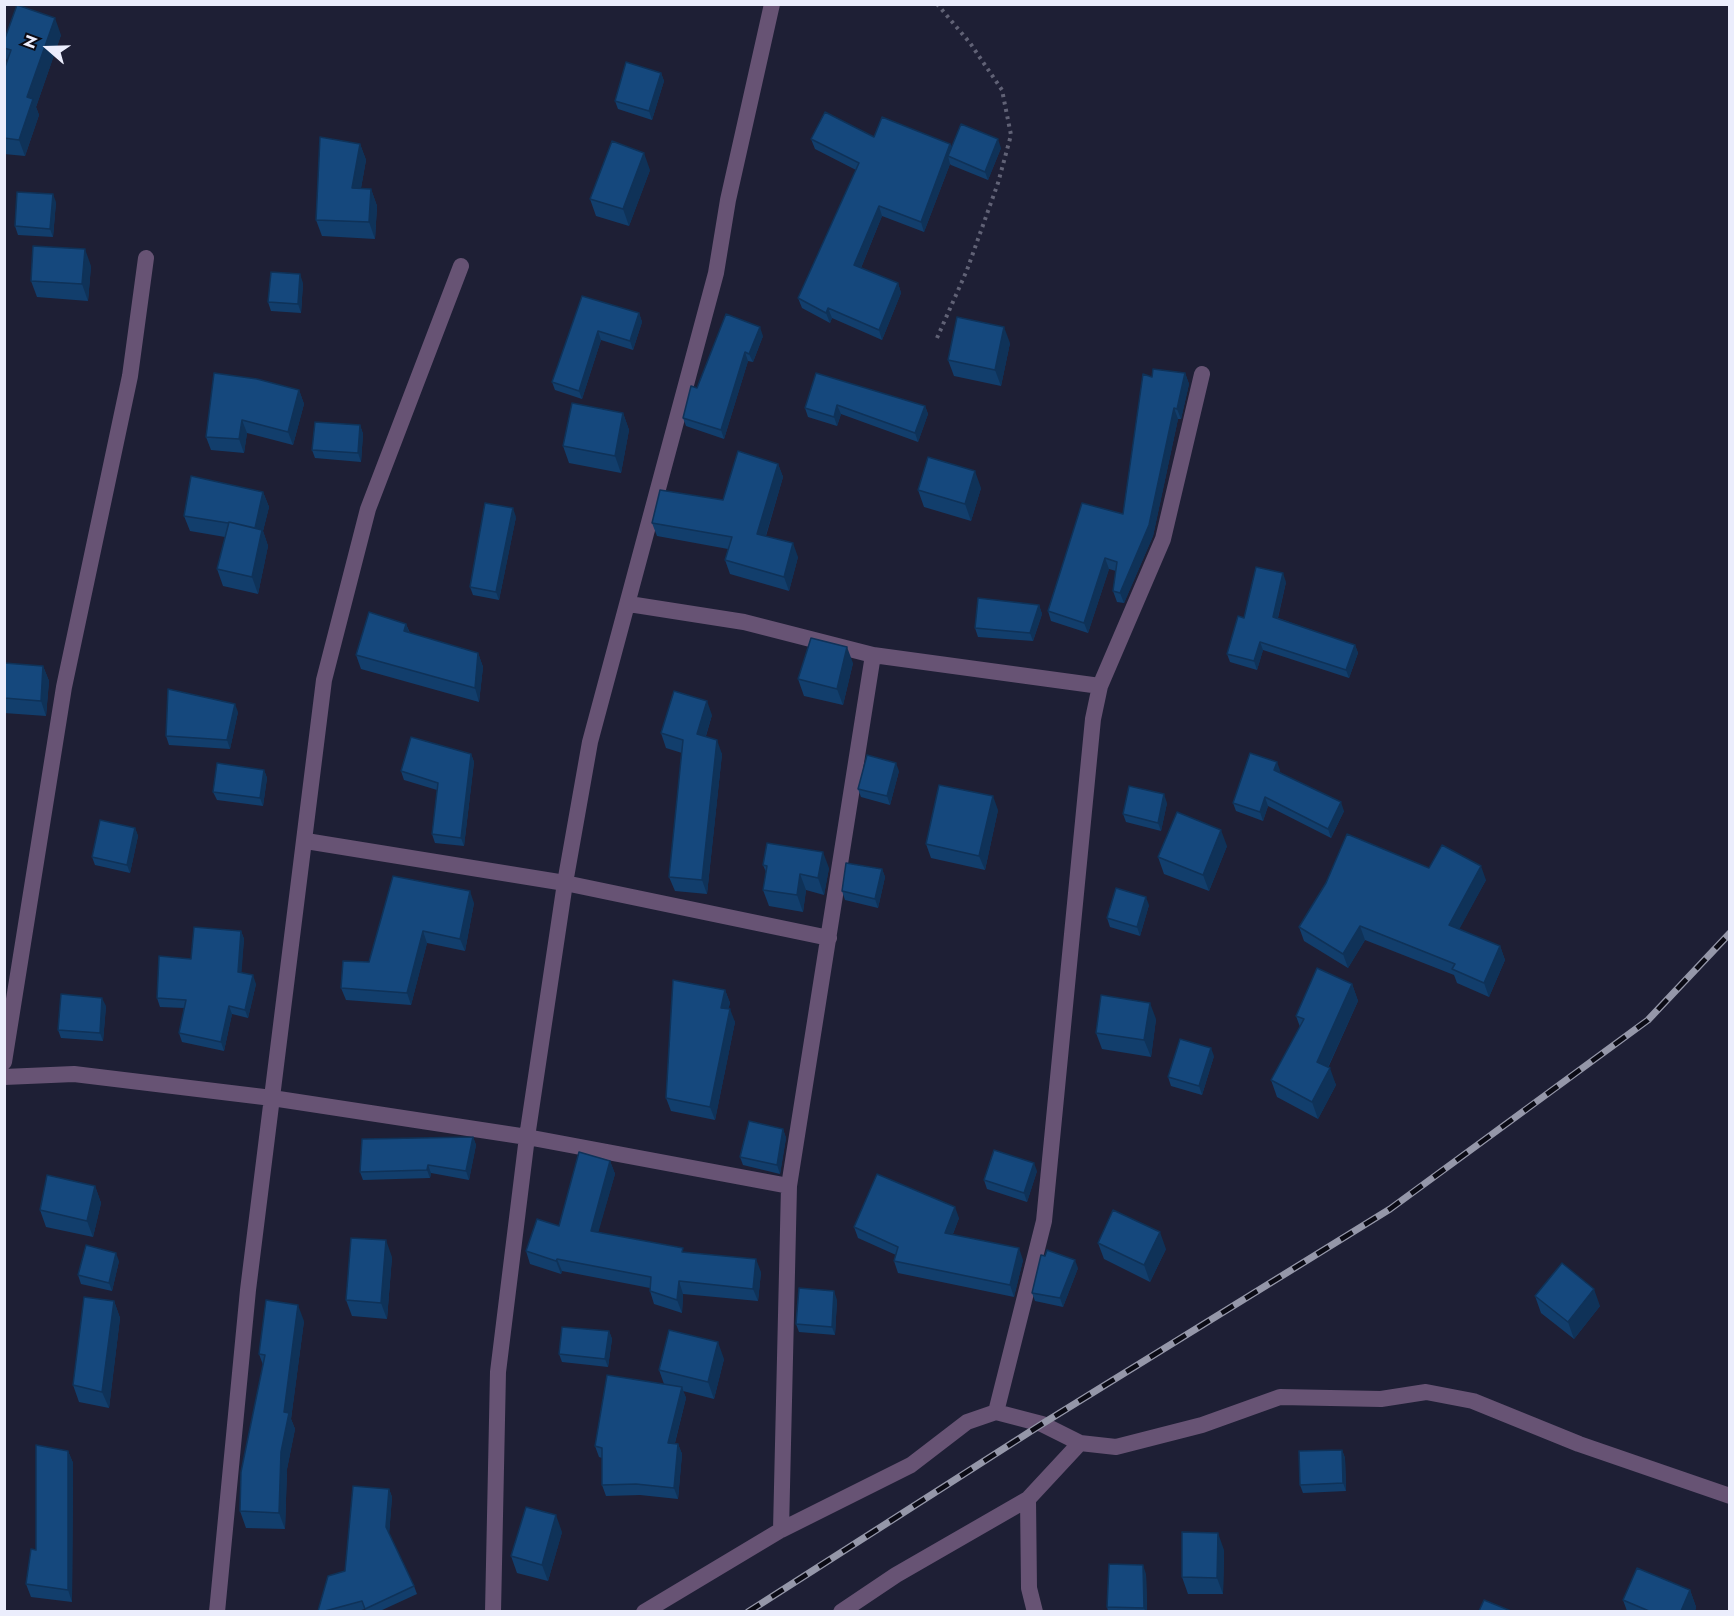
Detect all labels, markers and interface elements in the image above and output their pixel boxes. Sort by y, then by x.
north arrow [18,18,78,78]
text: N [18,32,44,52]

